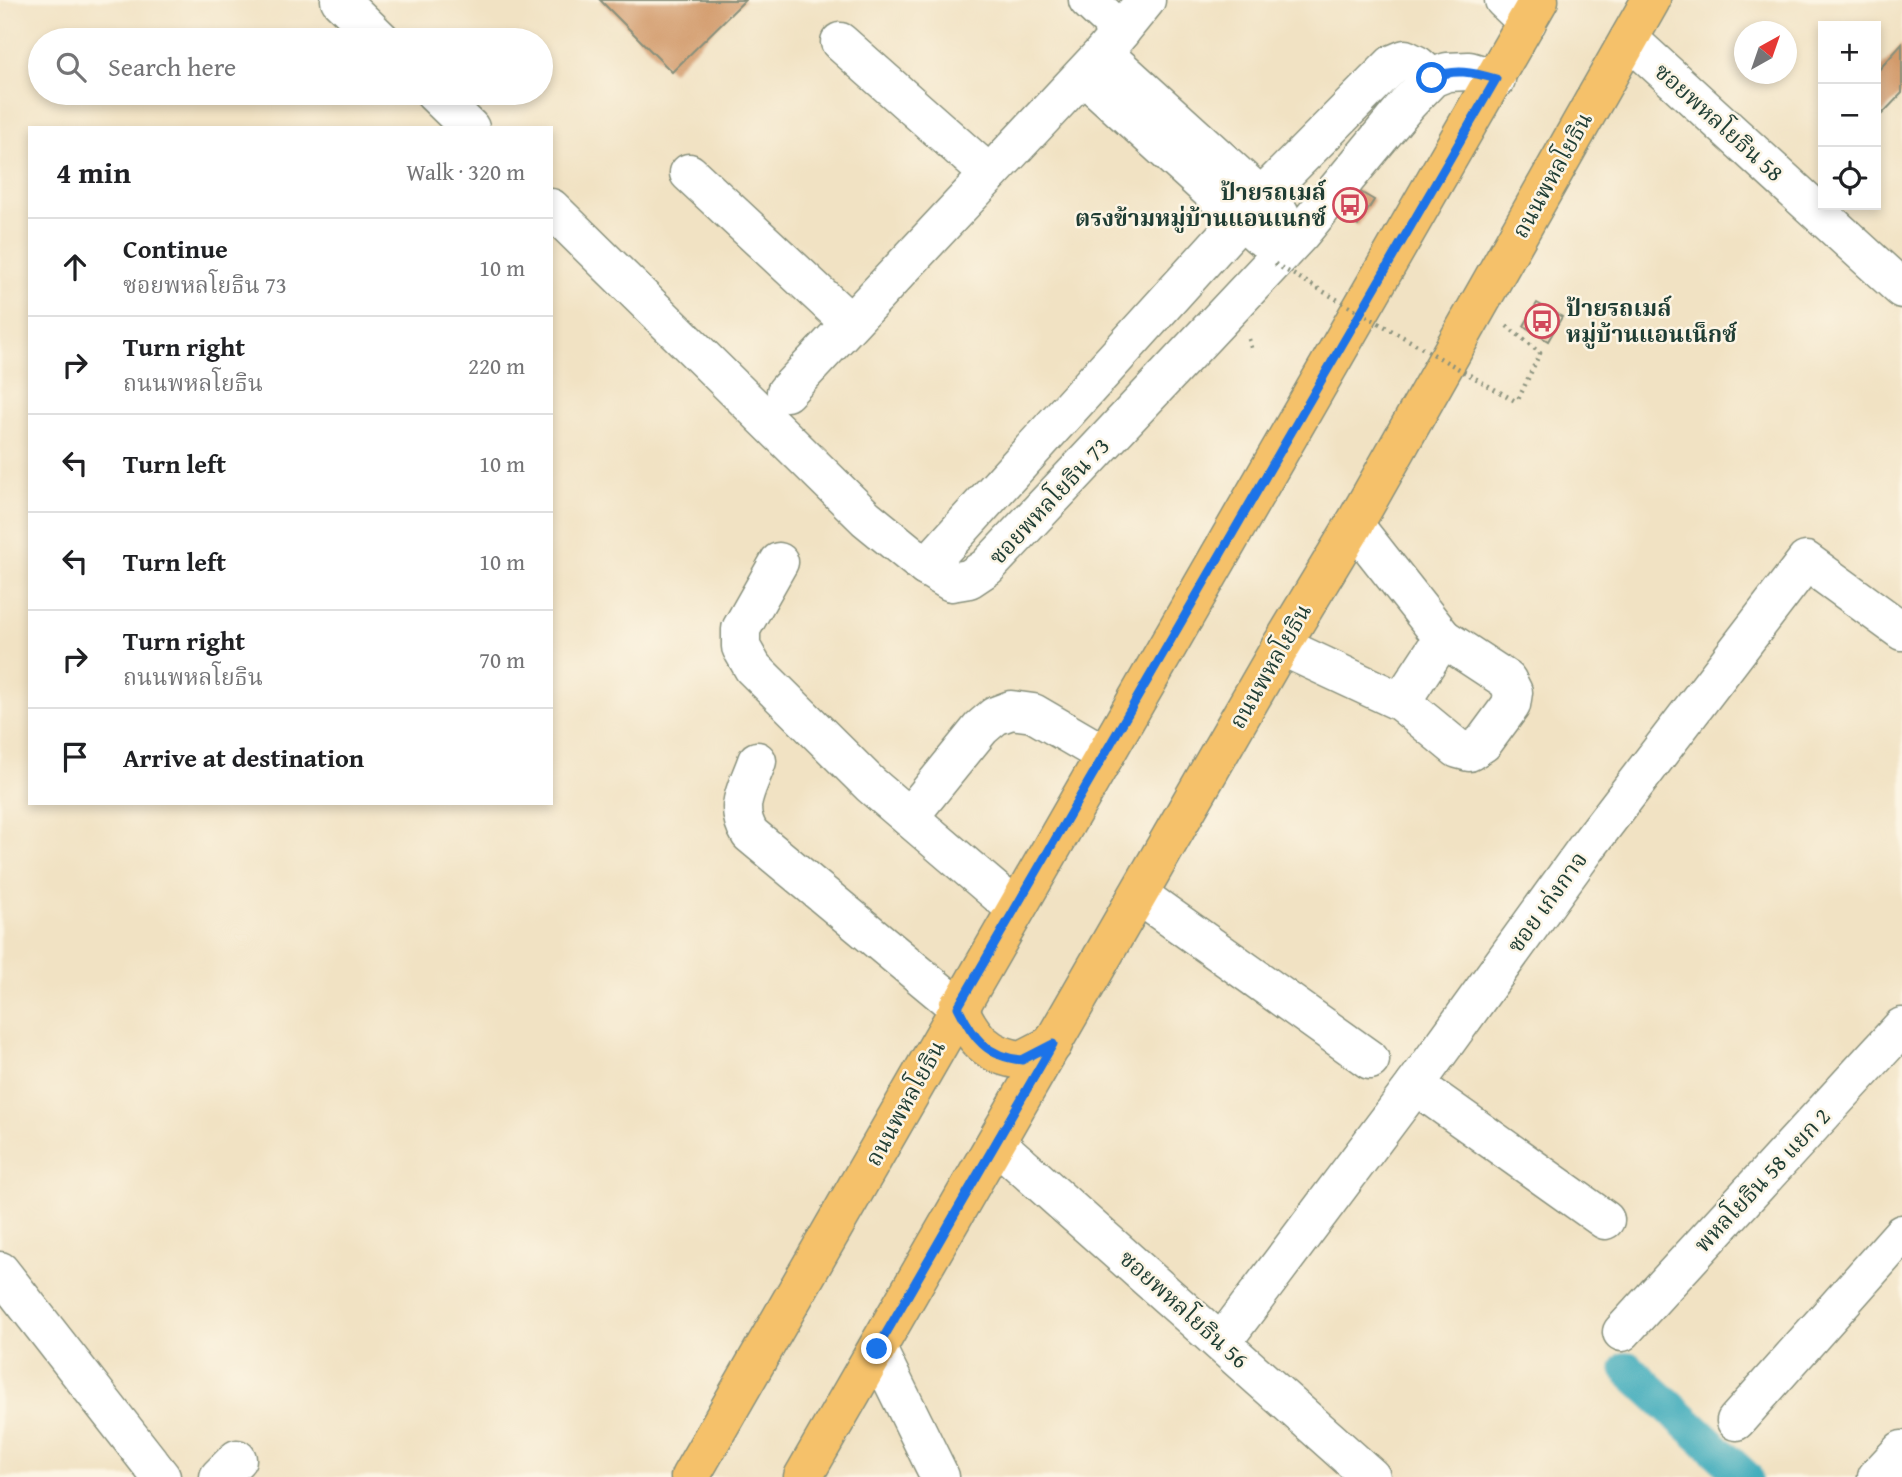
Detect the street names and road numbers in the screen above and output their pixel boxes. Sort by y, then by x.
street label: ซอยพหลโยธิน 58 [1647,55,1791,189]
street label: ถนนพหลโยธิน [1503,106,1600,244]
street label: ซอยพหลโยธิน 73 [981,429,1117,572]
street label: ถนนพหลโยธิน [1220,597,1319,735]
street label: ซอย เก่งกาจ [1499,844,1595,959]
street label: ถนนพหลโยธิน [856,1034,953,1172]
street label: พหลโยธิน 58 แยก 2 [1686,1100,1837,1259]
street label: ซอยพหลโยธิน 56 [1112,1242,1256,1376]

